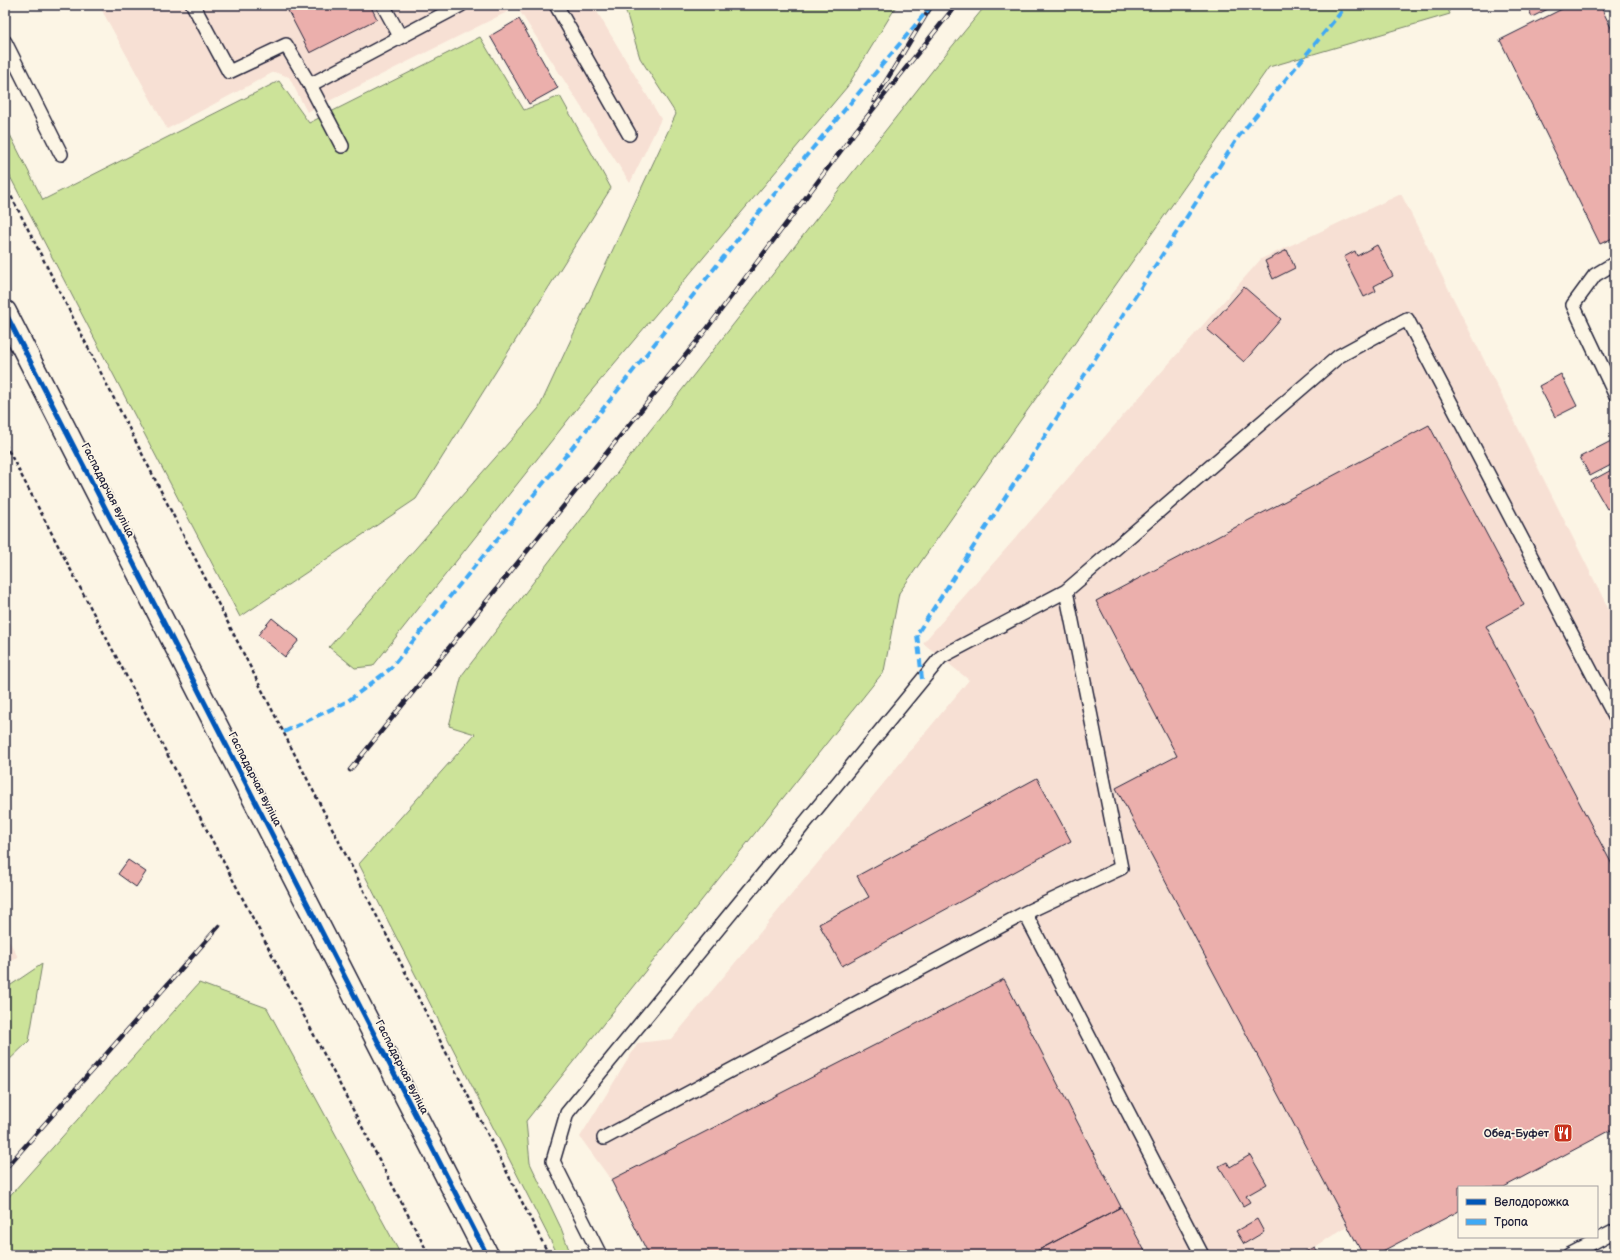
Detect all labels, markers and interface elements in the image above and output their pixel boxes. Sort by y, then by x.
street label: Гаспадарчая вуліца [79,441,138,540]
street label: Гаспадарчая вуліца [226,730,285,829]
street label: Гаспадарчая вуліца [373,1018,432,1117]
restaurant icon: Обед-Буфет [1552,1122,1574,1144]
place label: Обед-Буфет [1484,1127,1550,1140]
legend [1458,1186,1598,1238]
text: Велодорожка [1494,1195,1569,1210]
text: Тропа [1494,1215,1528,1230]

